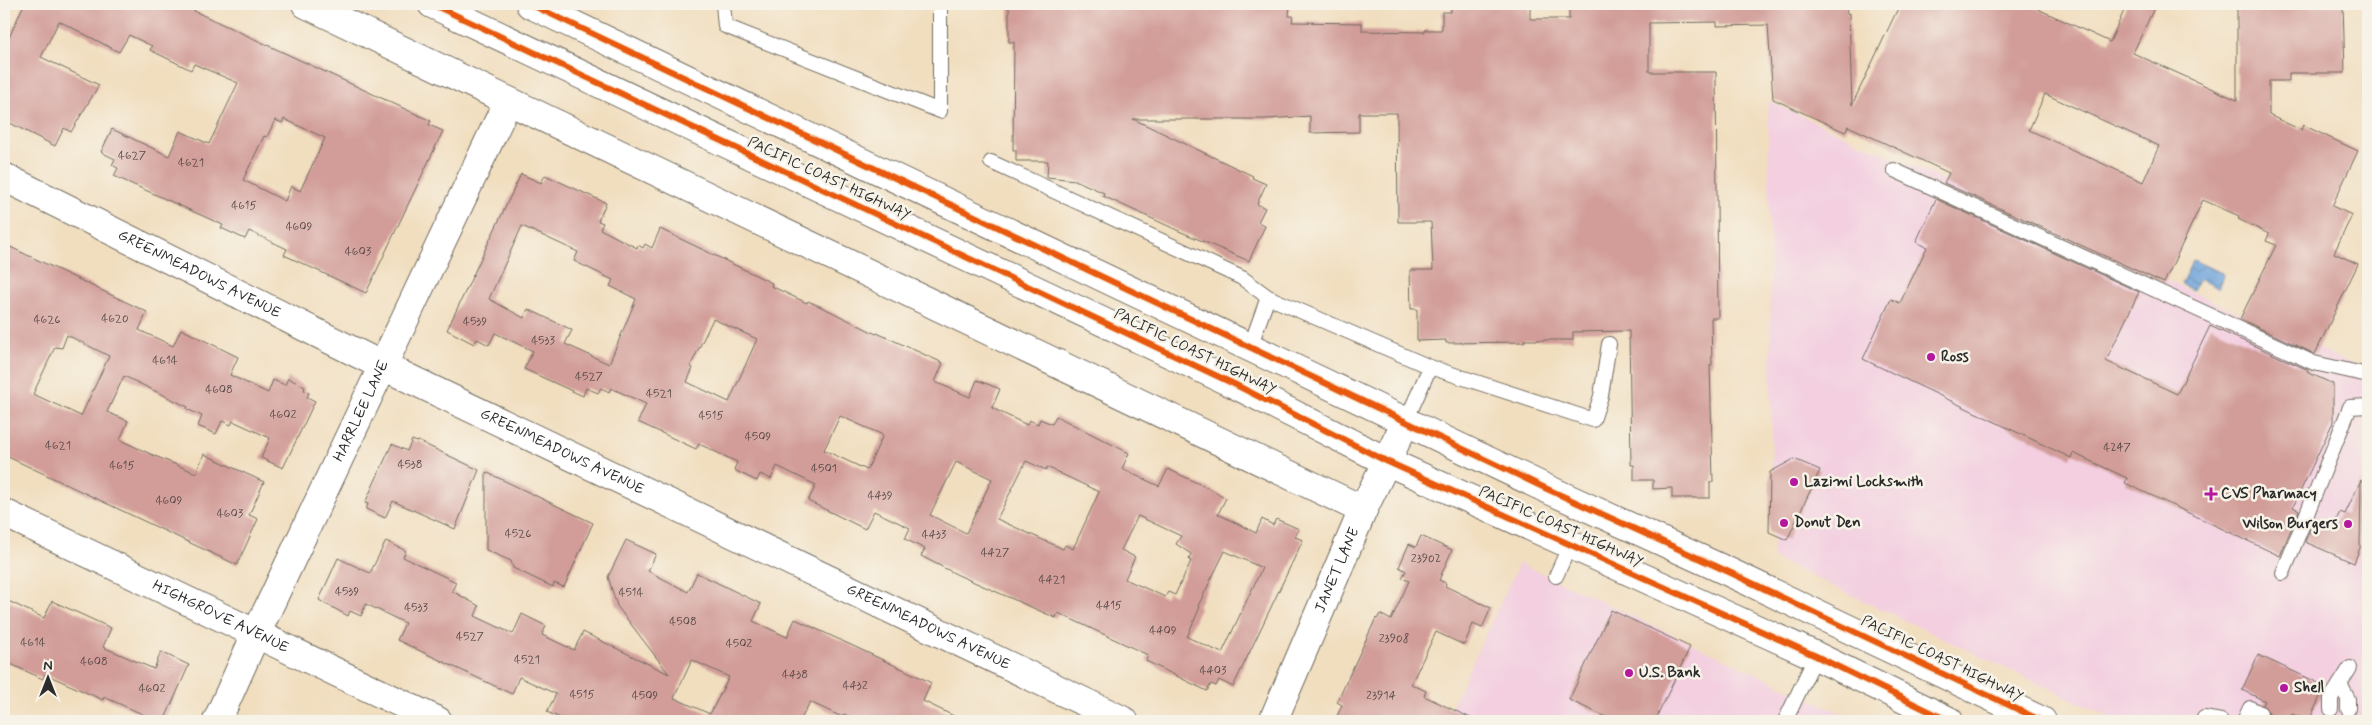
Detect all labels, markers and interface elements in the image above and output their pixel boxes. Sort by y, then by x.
street label: PACIFIC COAST HIGHWAY [744,132,914,226]
house number: 4627 [118,148,146,164]
house number: 4621 [178,155,204,171]
house number: 4615 [231,198,257,214]
house number: 4609 [286,219,312,235]
street label: GREENMEADOWS AVENUE [114,225,284,323]
house number: 4603 [345,244,372,260]
street label: PACIFIC COAST HIGHWAY [1111,304,1279,400]
house number: 4620 [101,311,129,327]
house number: 4626 [34,312,60,328]
house number: 4539 [463,314,487,330]
house number: 4533 [531,333,555,349]
place label: Ross [1941,347,1969,367]
marker: Ross [1925,351,1937,363]
house number: 4614 [152,353,178,369]
street label: HARRLEE LANE [329,357,394,465]
house number: 4527 [575,369,603,385]
house number: 4608 [205,382,233,398]
house number: 4521 [646,386,672,402]
street label: GREENMEADOWS AVENUE [477,404,648,500]
house number: 4602 [270,407,296,423]
house number: 4515 [698,408,724,424]
house number: 4509 [745,429,771,445]
house number: 4621 [45,438,71,454]
house number: 4247 [2103,440,2131,456]
house number: 4538 [397,457,423,473]
house number: 4615 [109,458,135,474]
house number: 4501 [811,461,837,477]
place label: Lazimi Locksmith [1804,472,1924,492]
marker: Lazimi Locksmith [1788,476,1800,488]
street label: PACIFIC COAST HIGHWAY [1476,482,1646,572]
place label: CVS Pharmacy [2221,484,2317,504]
house number: 4439 [867,488,893,504]
marker: CVS Pharmacy [2205,488,2217,500]
house number: 4609 [156,493,182,509]
house number: 4603 [217,506,244,522]
place label: Donut Den [1794,513,1861,533]
place label: Wilson Burgers [2242,514,2338,535]
marker: Donut Den [1778,517,1790,529]
marker: Wilson Burgers [2342,518,2354,530]
street label: JANET LANE [1310,524,1364,616]
house number: 4526 [505,526,531,542]
house number: 4433 [922,527,947,543]
house number: 4427 [981,545,1009,561]
house number: 23902 [1411,551,1441,567]
house number: 4421 [1039,572,1065,588]
street label: HIGHGROVE AVENUE [149,576,292,658]
street label: GREENMEADOWS AVENUE [843,579,1014,675]
house number: 4539 [335,584,359,600]
house number: 4514 [618,585,644,601]
house number: 4415 [1096,598,1122,614]
house number: 4533 [404,600,428,616]
street label: PACIFIC COAST HIGHWAY [1858,611,2026,707]
house number: 4508 [669,614,697,630]
house number: 4409 [1149,623,1177,639]
house number: 4527 [456,629,484,645]
house number: 23908 [1379,631,1409,647]
house number: 4614 [20,635,46,651]
house number: 4502 [726,636,752,652]
north arrow [22,652,72,702]
house number: 4521 [514,652,540,668]
house number: 4608 [80,654,108,670]
text: N [43,657,53,675]
house number: 4403 [1200,663,1227,679]
place label: U.S. Bank [1639,663,1701,683]
house number: 4438 [782,667,808,683]
marker: U.S. Bank [1623,667,1635,679]
house number: 4432 [842,678,868,694]
place label: Shell [2294,678,2325,698]
house number: 4602 [139,681,165,697]
marker: Shell [2278,682,2290,694]
house number: 4515 [569,687,595,703]
house number: 4509 [632,688,658,704]
house number: 23914 [1366,688,1396,704]

